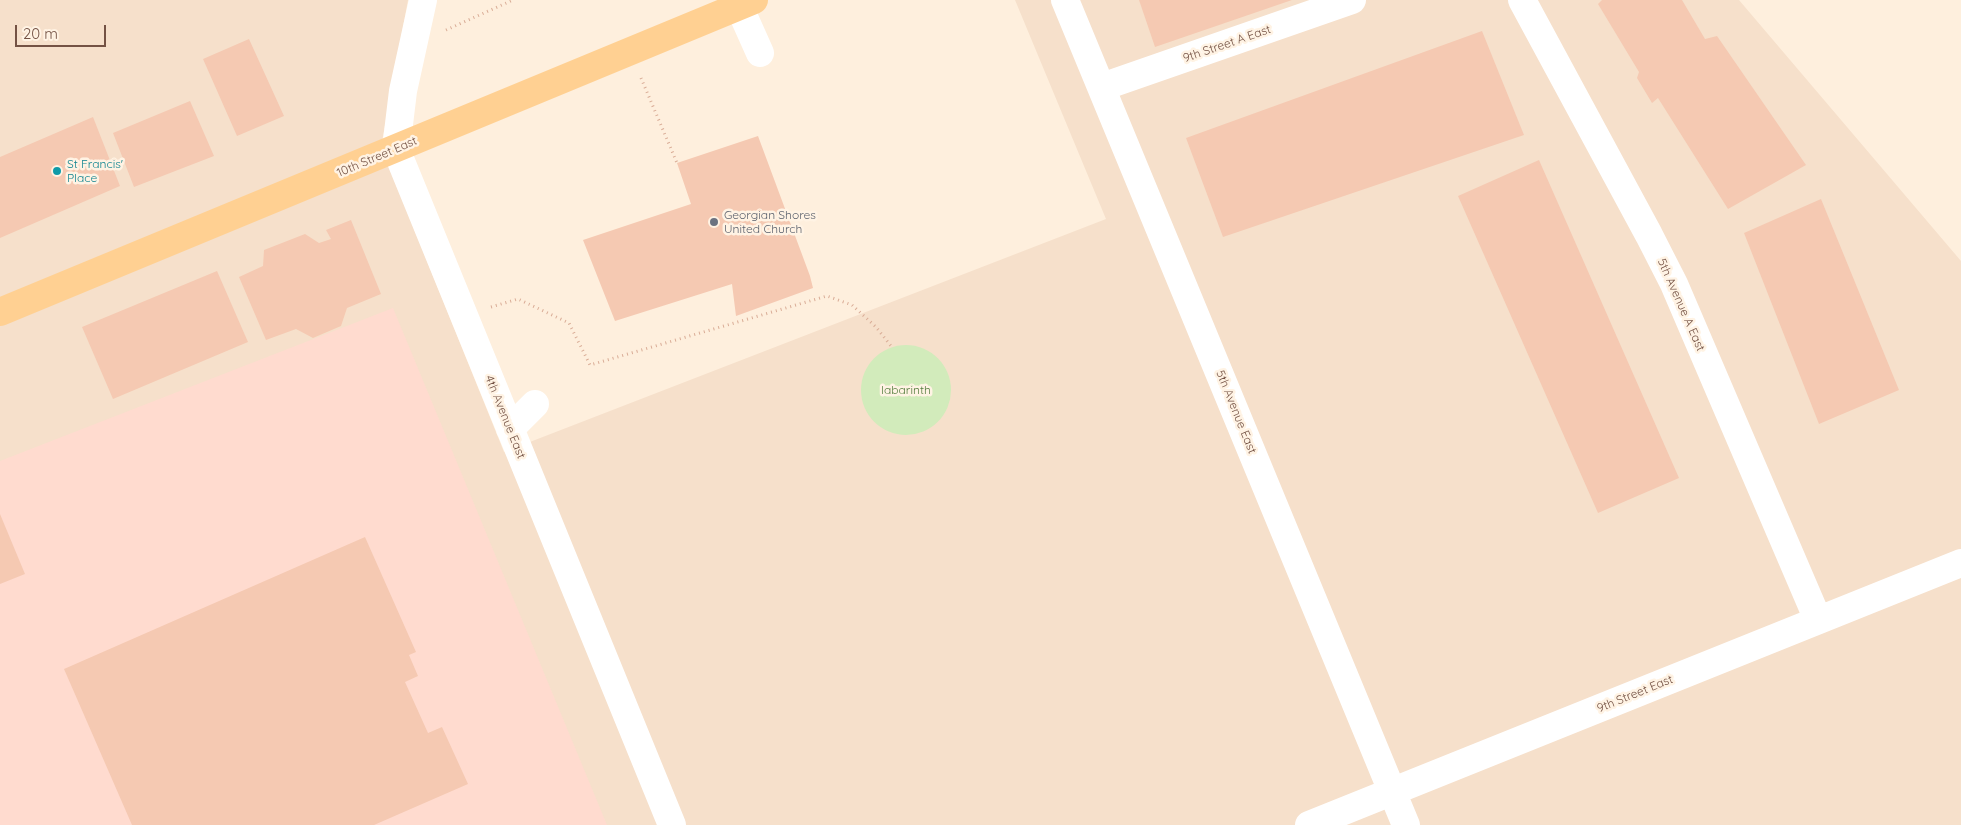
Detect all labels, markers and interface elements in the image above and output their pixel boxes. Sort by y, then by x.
scale bar [18,15,109,47]
street label: 9th Street A East [1181,22,1273,66]
text: 20 m [23,24,58,43]
street label: 10th Street East [335,134,419,180]
place label: St Francis' Place [67,157,123,185]
marker: St Francis' Place [51,165,63,177]
place label: Georgian Shores United Church [724,208,816,236]
marker: Georgian Shores United Church [708,216,720,228]
street label: 5th Avenue A East [1654,256,1708,354]
street label: 5th Avenue East [1213,368,1259,456]
street label: 4th Avenue East [482,373,528,461]
park label: labarinth [881,383,931,397]
street label: 9th Street East [1595,672,1675,716]

